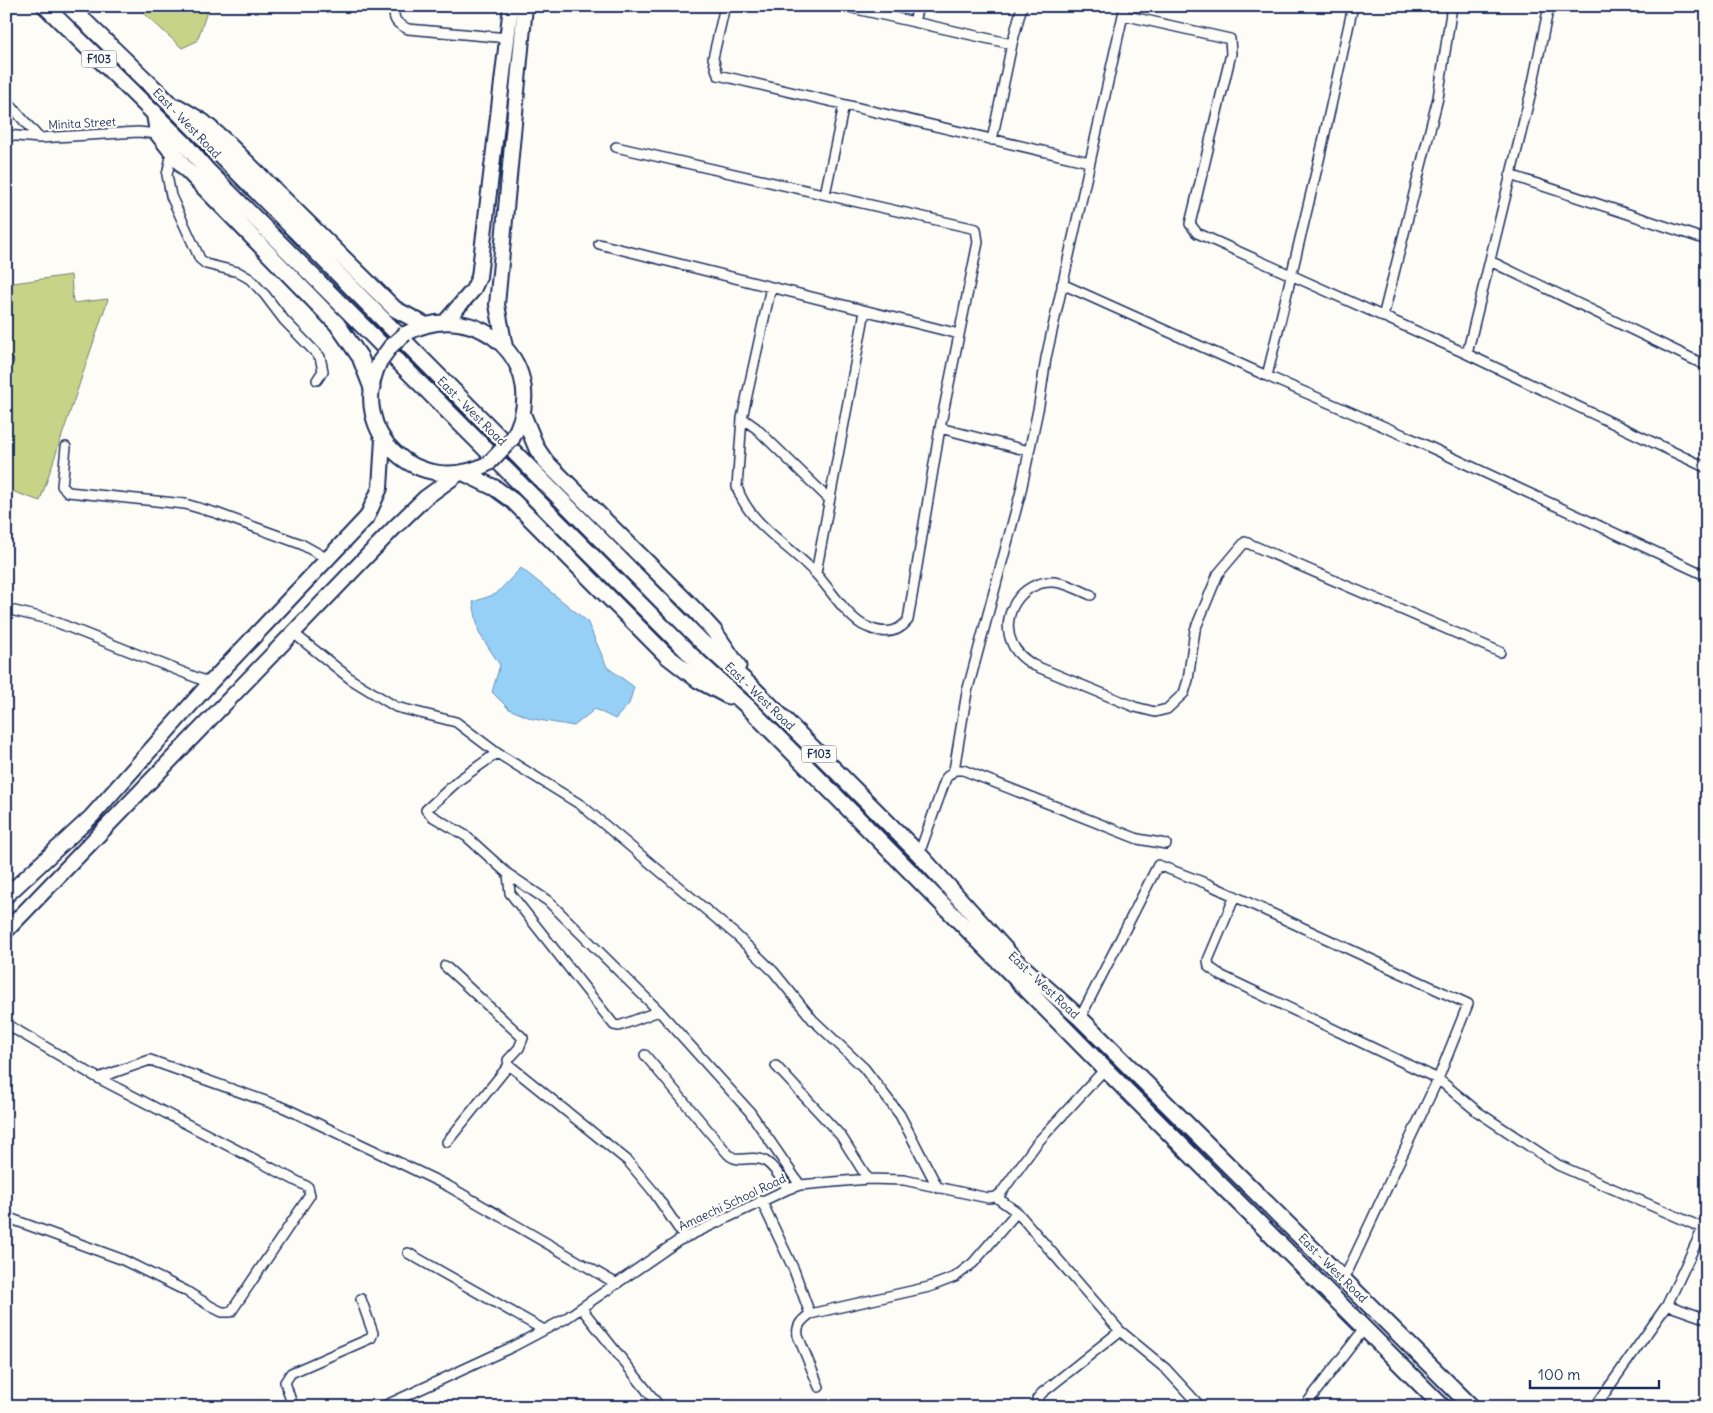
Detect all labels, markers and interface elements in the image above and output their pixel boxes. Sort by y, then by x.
road number: F103 [82,51,116,68]
street label: East - West Road [150,85,224,161]
street label: Minita Street [48,114,116,132]
street label: East - West Road [434,373,510,449]
street label: East - West Road [722,659,798,733]
road number: F103 [802,746,836,762]
street label: East - West Road [1005,948,1083,1022]
street label: Amaechi School Road [676,1170,788,1234]
street label: East - West Road [1295,1230,1371,1306]
scale bar [1530,1358,1659,1390]
text: 100 m [1538,1365,1580,1384]

